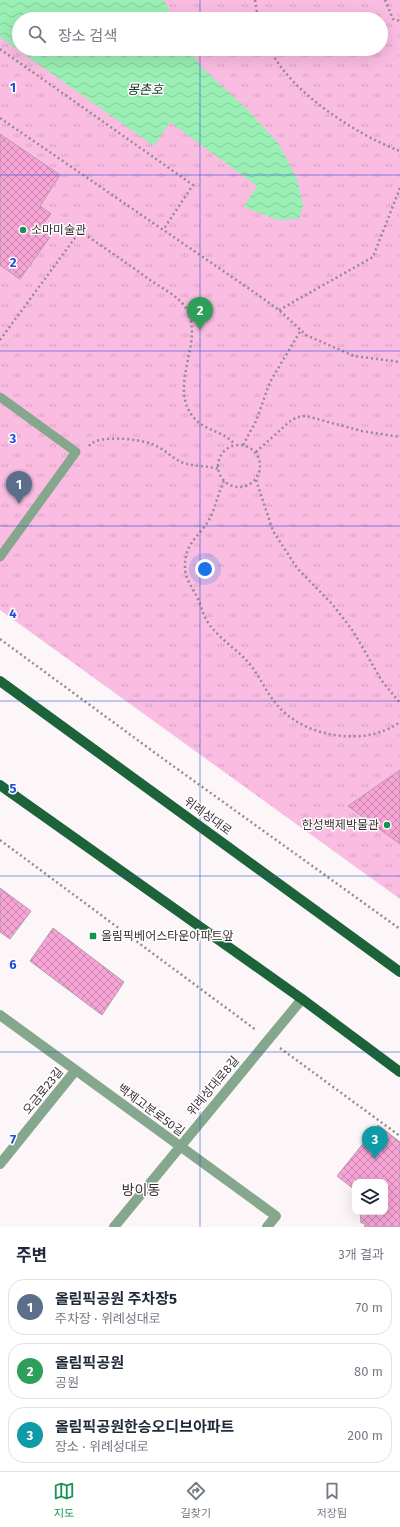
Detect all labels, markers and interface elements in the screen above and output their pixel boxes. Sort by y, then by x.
search box [12,12,388,56]
icon: search [26,23,48,45]
text: 장소 검색 [58,27,117,45]
text: 1 [10,80,16,95]
water label: 몽촌호 [127,82,164,97]
place label: 소마미술관 [31,223,86,237]
marker: 소마미술관 [18,225,28,235]
text: 2 [10,255,17,270]
pin: 2 [187,297,213,330]
text: 3 [9,431,17,446]
pin: 1 [6,471,32,504]
your location [195,559,215,579]
text: 4 [9,606,17,621]
text: 5 [10,781,17,796]
street label: 위례성대로 [182,794,234,838]
place label: 한성백제박물관 [302,818,379,832]
marker: 한성백제박물관 [382,820,392,830]
place label: 올림픽베어스타운아파트앞 [101,929,233,943]
marker: 올림픽베어스타운아파트앞 [88,931,98,941]
text: 6 [9,957,17,972]
street label: 위례성대로8길 [184,1054,242,1118]
street label: 오금로23길 [20,1065,66,1117]
street label: 백제고분로50길 [115,1081,187,1139]
pin: 3 [362,1126,388,1159]
text: 7 [10,1132,16,1147]
map controls [352,1179,388,1215]
button: layers [352,1179,388,1215]
district label: 방이동 [122,1182,160,1199]
text: 주변 [16,1245,47,1266]
text: 3개 결과 [338,1247,384,1262]
text: 올림픽공원 주차장5 [55,1290,177,1308]
text: 1 [27,1300,33,1315]
text: 70 m [356,1300,383,1315]
text: 주차장 · 위례성대로 [55,1311,161,1326]
text: 올림픽공원 [55,1354,124,1372]
text: 2 [27,1364,33,1379]
text: 80 m [354,1364,383,1379]
text: 공원 [55,1375,79,1390]
text: 올림픽공원한승오디브아파트 [55,1418,234,1436]
text: 3 [27,1428,33,1443]
text: 200 m [347,1428,383,1443]
text: 장소 · 위례성대로 [55,1439,149,1454]
tab: 지도 [53,1480,75,1520]
tab: 길찾기 [181,1480,211,1520]
tab: 저장됨 [317,1480,347,1520]

